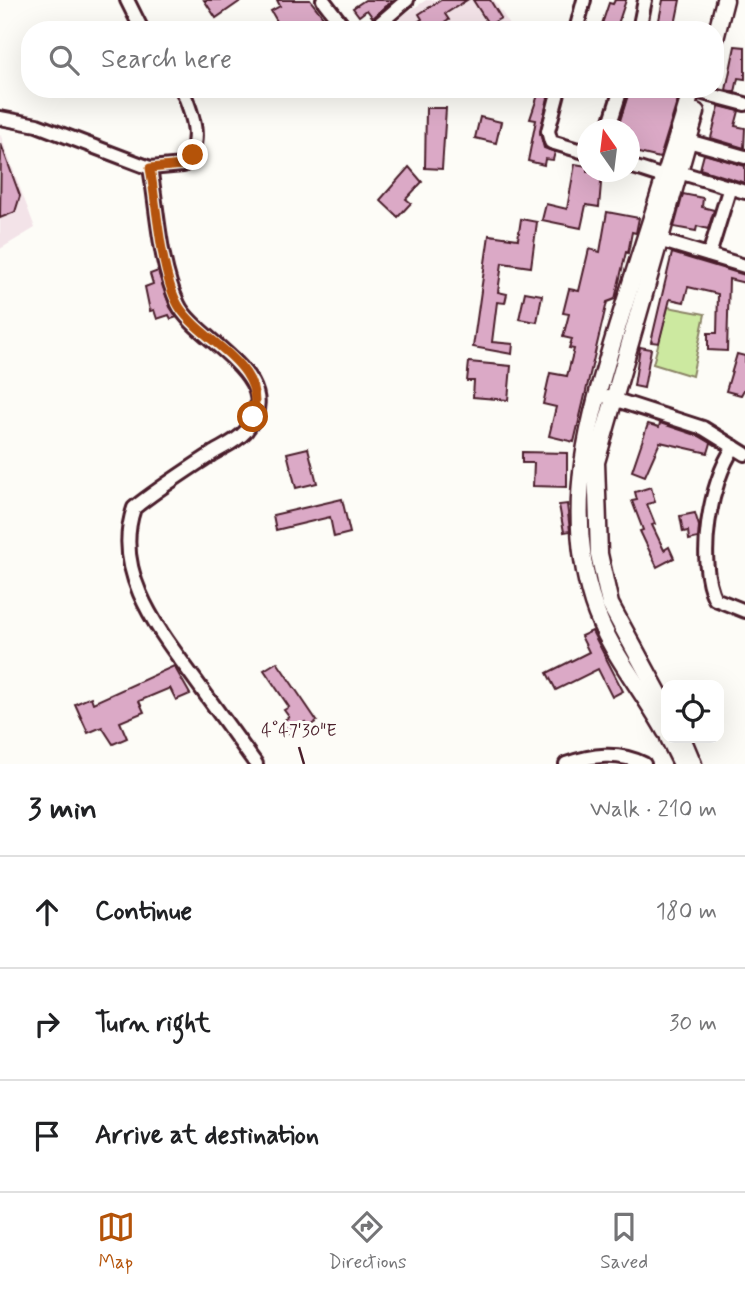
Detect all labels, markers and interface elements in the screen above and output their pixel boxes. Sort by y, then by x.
search box [21,21,724,98]
icon: search [45,41,83,79]
text: Search here [101,43,232,77]
north arrow [577,119,640,182]
route end [177,139,208,170]
route start [237,401,268,432]
map controls [661,680,724,743]
button: locate [661,680,724,743]
text: 4°47'30"E [261,719,337,743]
text: 3 min [28,790,97,829]
text: Walk · 210 m [590,795,717,825]
icon: ahead [28,893,66,931]
text: Continue [95,895,192,929]
text: 180 m [656,897,717,927]
icon: right [28,1005,66,1043]
text: Turn right [95,1007,211,1041]
text: 30 m [669,1009,717,1039]
icon: arrive [28,1117,66,1155]
text: Arrive at destination [95,1119,319,1153]
tab: Map [97,1208,135,1275]
tab: Directions [328,1208,407,1275]
tab: Saved [600,1208,648,1275]

